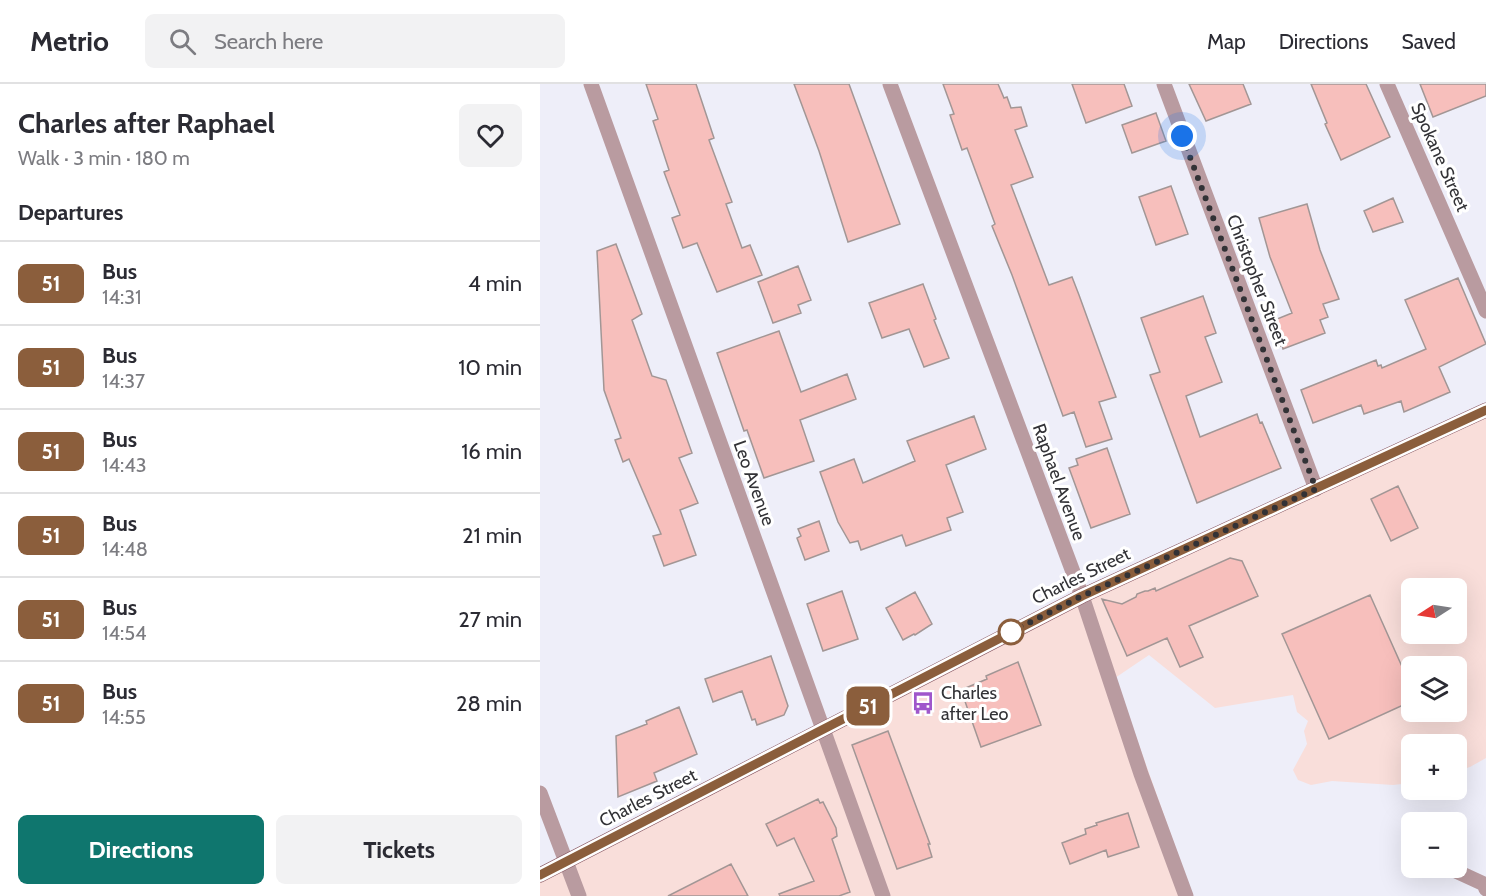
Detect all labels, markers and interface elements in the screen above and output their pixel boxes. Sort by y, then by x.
search box [145,14,565,68]
text: Metrio [30,24,109,58]
icon: search [166,25,199,58]
text: Search here [214,28,323,55]
text: Map [1207,29,1246,54]
text: Directions [1279,29,1368,54]
text: Saved [1401,29,1456,54]
street label: Spokane Street [1406,99,1474,215]
button: heart [459,104,522,167]
text: Charles after Raphael [18,106,275,140]
your location [1167,121,1197,151]
text: Walk · 3 min · 180 m [18,146,190,170]
text: Departures [18,199,123,226]
street label: Christopher Street [1222,211,1292,349]
text: Bus [102,258,137,285]
text: 4 min [468,270,522,297]
text: 51 [41,271,61,296]
text: 14:31 [102,285,142,309]
text: Bus [102,342,137,369]
text: 10 min [458,354,522,381]
text: 51 [41,355,61,380]
text: 14:37 [102,369,145,393]
street label: Raphael Avenue [1028,421,1090,543]
text: Bus [102,426,137,453]
street label: Leo Avenue [728,437,780,529]
text: 16 min [461,438,522,465]
text: 51 [41,439,61,464]
text: 14:43 [102,453,147,477]
text: Bus [102,510,137,537]
text: 21 min [462,522,522,549]
text: 51 [41,523,61,548]
text: 14:48 [102,537,148,561]
street label: Charles Street [1028,543,1134,609]
north arrow [1401,578,1467,644]
map controls [1401,578,1467,878]
text: Bus [102,594,137,621]
text: 27 min [458,606,522,633]
text: 51 [41,607,61,632]
unlabelled marker [998,619,1024,645]
text: 14:54 [102,621,147,645]
button: layers [1401,656,1467,722]
text: Bus [102,678,137,705]
place label: Charles after Leo [941,682,1009,725]
line badge: 51 [841,686,895,726]
text: 28 min [456,690,522,717]
bus stop icon: Charles after Leo [910,690,936,716]
text: 51 [41,691,61,716]
text: 51 [858,694,878,719]
text: 14:55 [102,705,146,729]
button: + [1401,734,1467,800]
street label: Charles Street [596,764,700,832]
button: − [1401,812,1467,878]
button: Directions [18,815,264,884]
button: Tickets [276,815,522,884]

